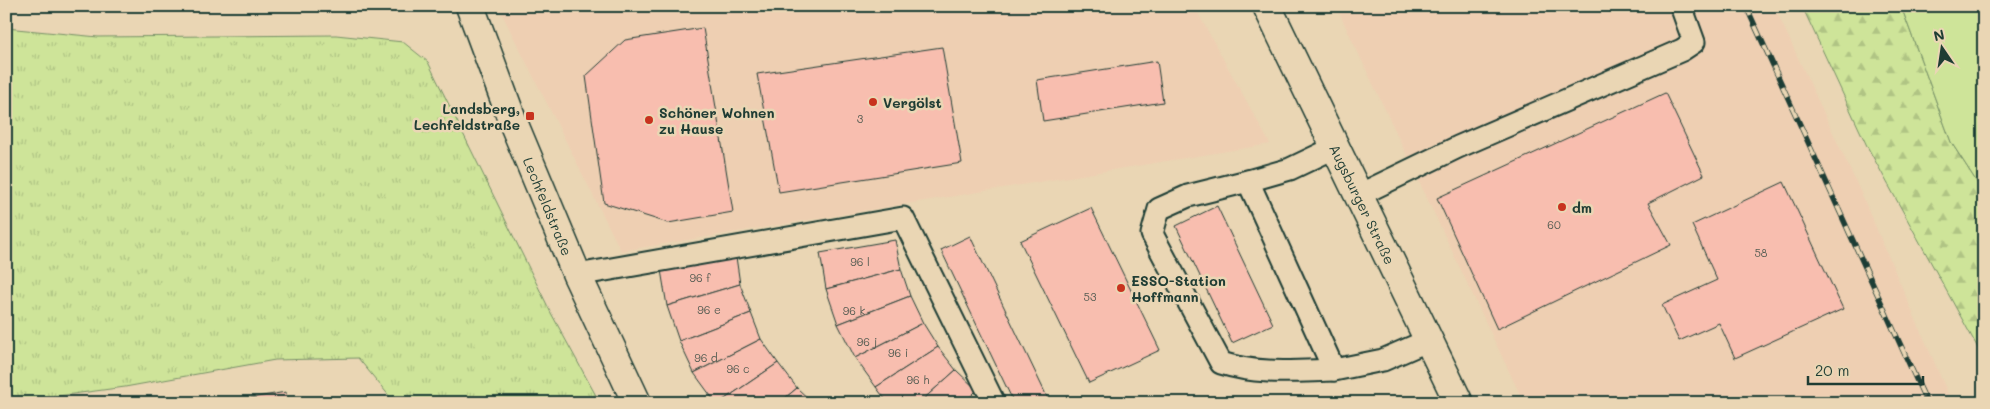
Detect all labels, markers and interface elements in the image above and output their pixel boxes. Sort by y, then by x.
north arrow [1918,22,1968,72]
text: N [1932,24,1946,45]
place label: Vergölst [883,93,942,112]
marker: Vergölst [867,96,879,108]
place label: Landsberg, Lechfeldstraße [414,99,520,134]
place label: Schöner Wohnen zu Hause [659,103,774,138]
marker: Landsberg, Lechfeldstraße [524,110,536,122]
house number: 3 [857,111,864,126]
marker: Schöner Wohnen zu Hause [643,114,655,126]
street label: Augsburger Straße [1326,141,1400,267]
street label: Lechfeldstraße [519,154,577,258]
place label: dm [1572,198,1592,217]
marker: dm [1556,201,1568,213]
house number: 60 [1547,217,1561,232]
house number: 58 [1754,245,1768,260]
house number: 96 l [850,254,870,269]
house number: 96 f [690,270,711,285]
place label: ESSO-Station Hoffmann [1131,271,1226,306]
marker: ESSO-Station Hoffmann [1115,282,1127,294]
house number: 53 [1084,289,1097,304]
house number: 96 e [697,302,721,317]
house number: 96 k [843,303,865,318]
house number: 96 j [857,334,877,349]
house number: 96 i [888,345,908,360]
house number: 96 d [694,350,718,365]
scale bar [1808,354,1922,386]
text: 20 m [1815,360,1849,380]
house number: 96 c [726,361,750,376]
house number: 96 h [907,372,929,387]

